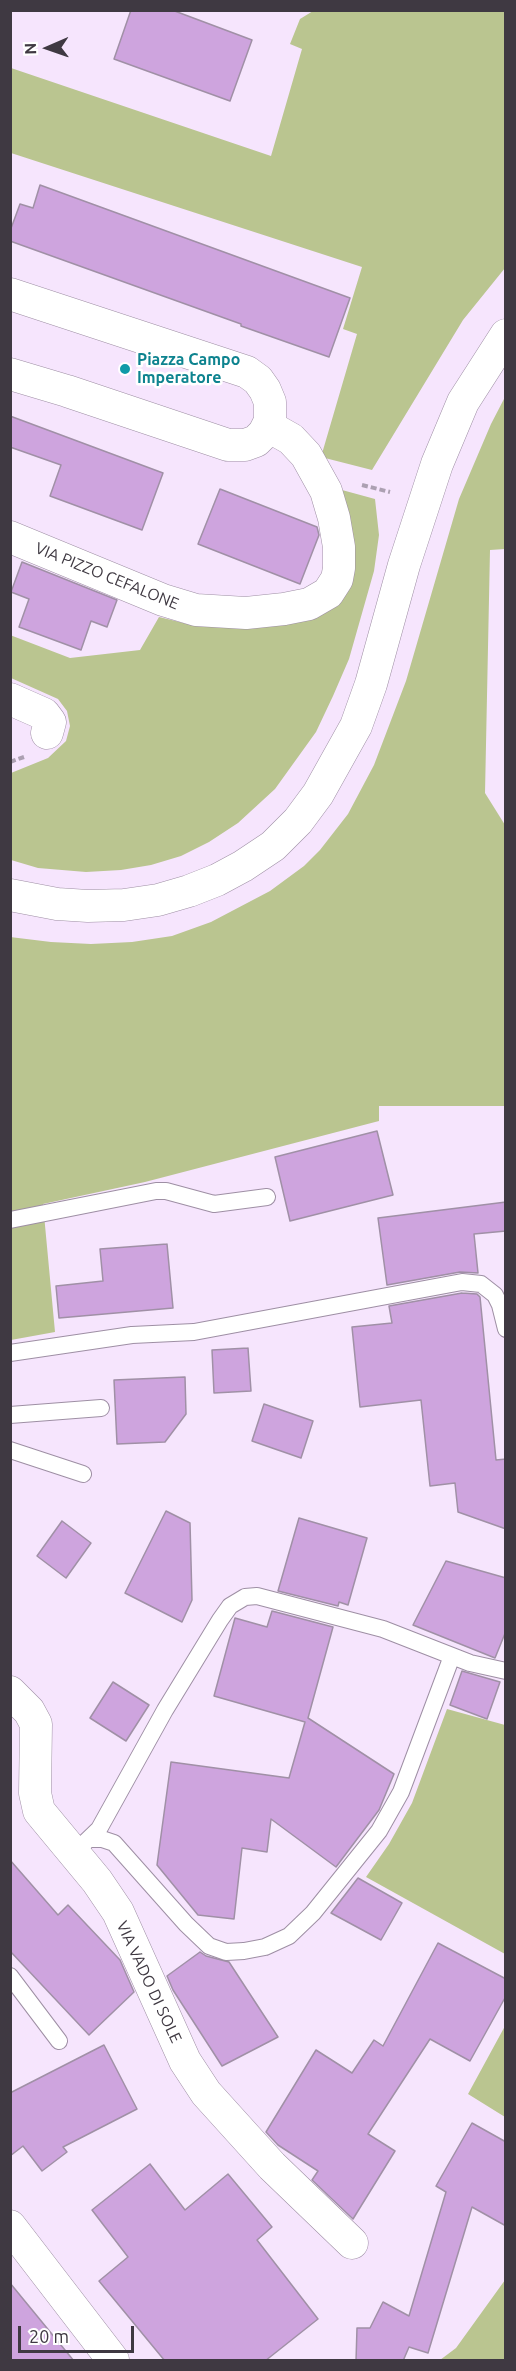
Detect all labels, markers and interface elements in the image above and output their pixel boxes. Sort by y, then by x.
north arrow [18,18,78,78]
text: N [21,42,39,55]
place label: Piazza Campo Imperatore [137,350,240,388]
marker: Piazza Campo Imperatore [118,362,132,376]
street label: VIA PIZZO CEFALONE [32,538,182,614]
street label: VIA VADO DI SOLE [112,1918,186,2046]
scale bar [21,2314,136,2352]
text: 20 m [29,2326,69,2346]

